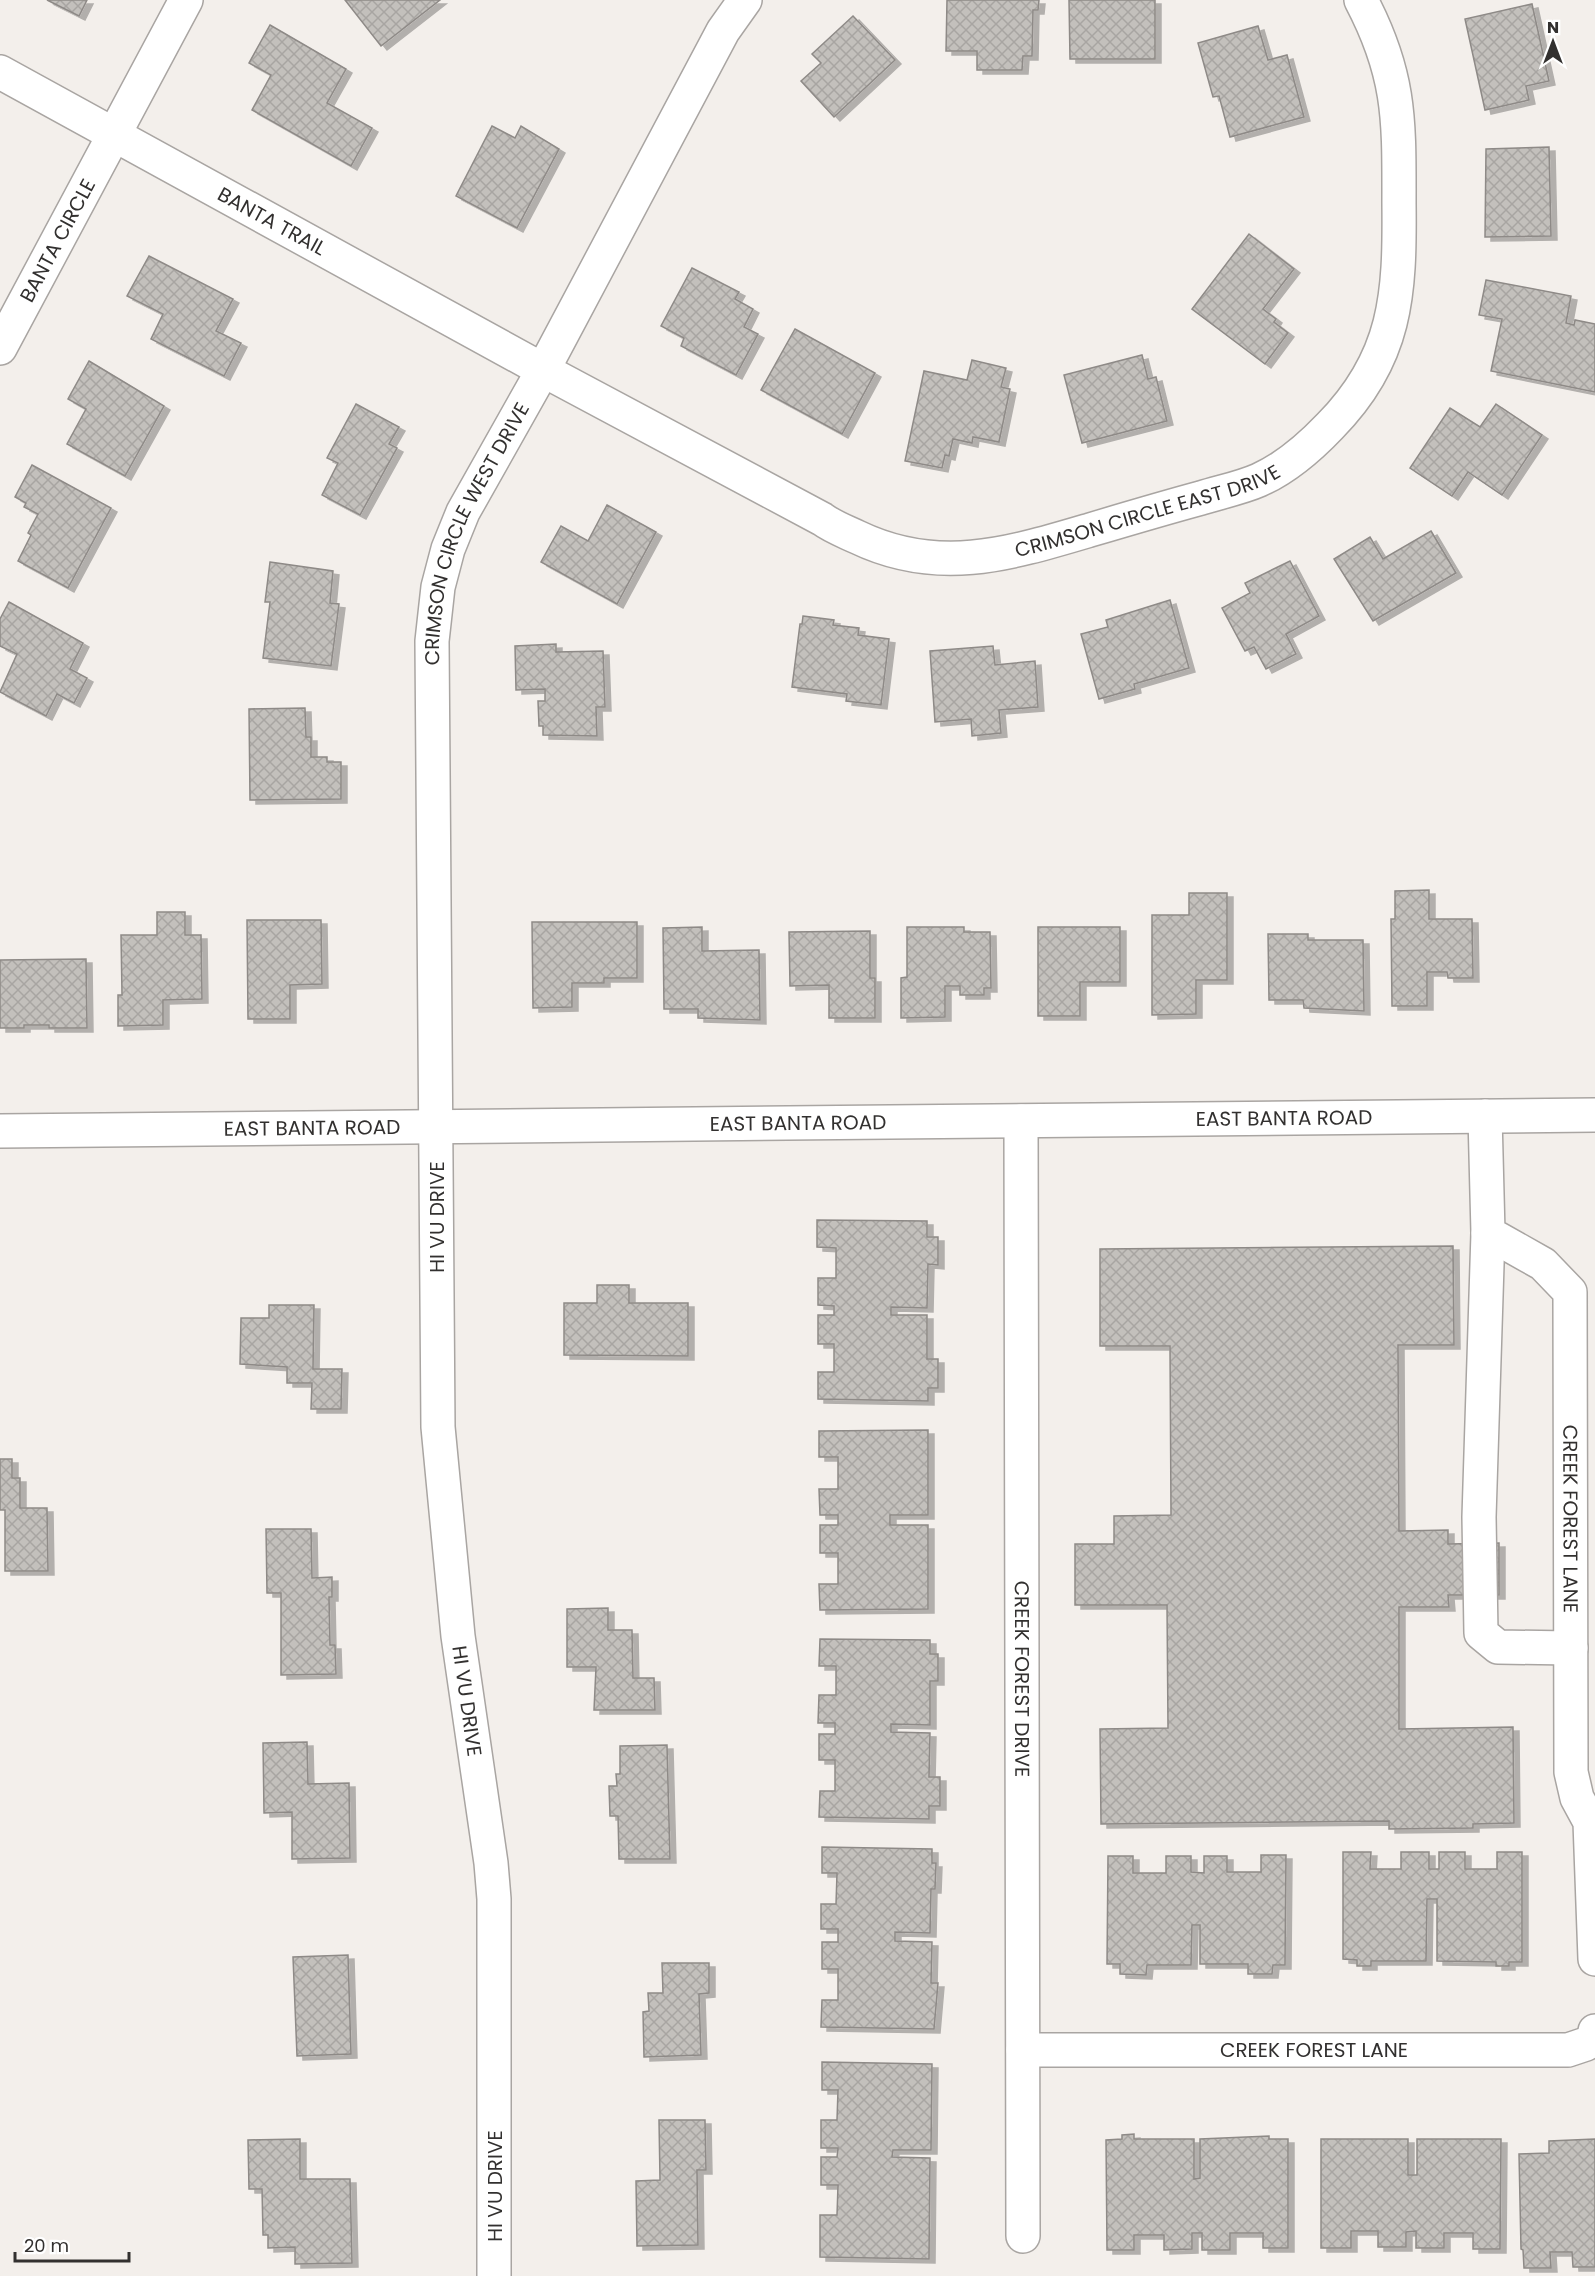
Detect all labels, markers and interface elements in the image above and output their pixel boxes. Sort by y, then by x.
north arrow [1523,12,1583,72]
text: N [1547,16,1559,39]
street label: BANTA CIRCLE [13,174,102,307]
street label: BANTA TRAIL [213,180,331,262]
street label: CRIMSON CIRCLE WEST DRIVE [418,397,536,665]
street label: CRIMSON CIRCLE EAST DRIVE [1012,458,1285,564]
street label: EAST BANTA ROAD [1195,1103,1372,1133]
street label: EAST BANTA ROAD [709,1108,886,1138]
street label: EAST BANTA ROAD [224,1113,400,1143]
street label: HI VU DRIVE [423,1161,451,1273]
street label: CREEK FOREST LANE [1556,1425,1585,1613]
street label: CREEK FOREST DRIVE [1008,1581,1036,1777]
street label: HI VU DRIVE [445,1644,489,1758]
street label: CREEK FOREST LANE [1220,2036,1408,2064]
street label: HI VU DRIVE [481,2130,509,2242]
scale bar [15,2225,129,2263]
text: 20 m [24,2233,69,2258]

